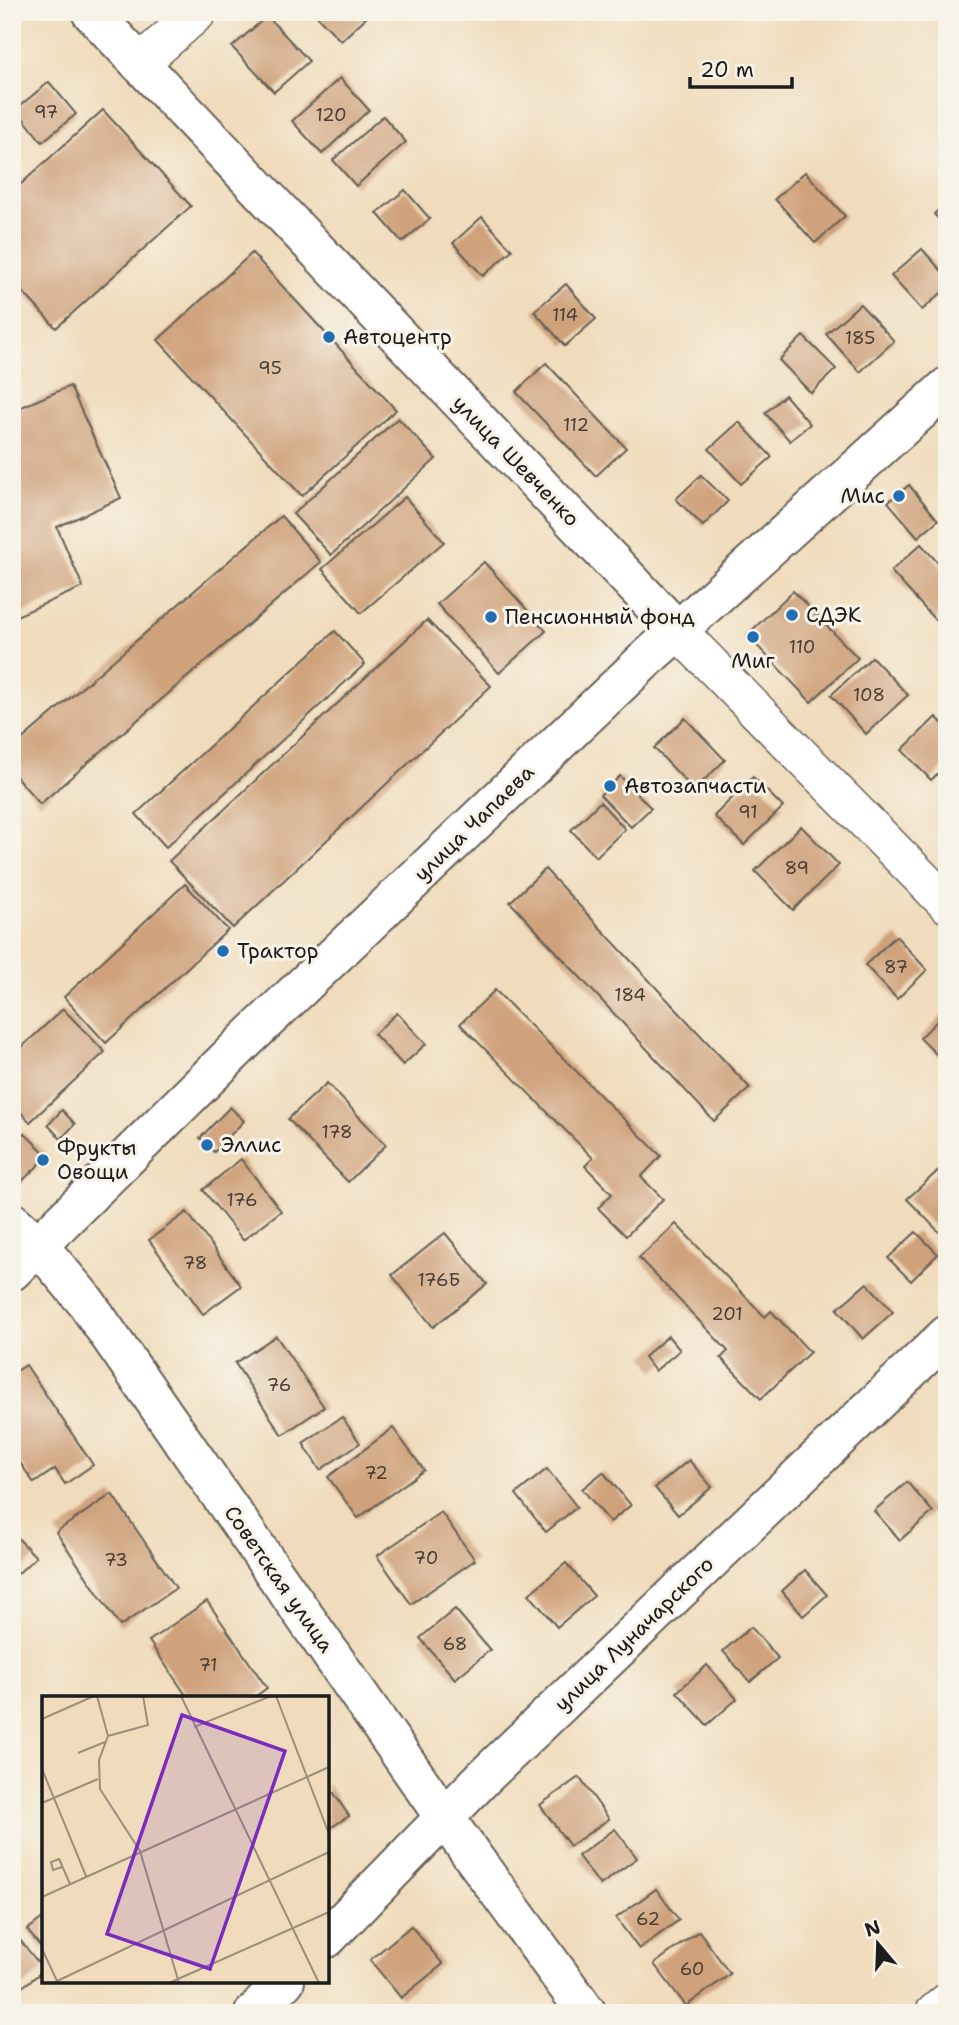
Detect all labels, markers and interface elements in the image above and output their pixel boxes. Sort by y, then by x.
scale bar [690,46,791,90]
text: 20 m [700,56,754,84]
house number: 97 [34,100,58,124]
house number: 120 [315,103,347,127]
house number: 114 [552,303,578,327]
place label: Автоцентр [343,323,452,351]
house number: 185 [845,326,875,350]
marker: Автоцентр [321,329,337,345]
house number: 95 [258,356,282,380]
street label: улица Шевченко [446,389,586,533]
house number: 112 [563,413,589,437]
place label: Мис [840,482,885,510]
marker: Мис [891,488,907,504]
place label: СДЭК [806,601,862,629]
place label: Пенсионный фонд [505,603,695,631]
marker: СДЭК [784,607,800,623]
marker: Пенсионный фонд [483,609,499,625]
marker: Миг [745,629,761,645]
house number: 110 [789,635,815,659]
place label: Миг [731,647,775,675]
house number: 108 [853,683,885,707]
street label: улица Чапаева [408,758,540,888]
place label: Автозапчасти [624,772,767,800]
marker: Автозапчасти [602,778,618,794]
house number: 91 [738,800,758,824]
house number: 89 [785,856,809,880]
place label: Трактор [237,937,319,965]
marker: Трактор [215,943,231,959]
house number: 87 [884,955,908,979]
house number: 184 [614,983,646,1007]
house number: 178 [321,1120,353,1144]
place label: Эллис [221,1131,282,1159]
place label: Фрукты Овощи [57,1134,137,1186]
marker: Эллис [199,1137,215,1153]
marker: Фрукты Овощи [35,1152,51,1168]
house number: 176 [226,1188,258,1212]
house number: 78 [183,1251,207,1275]
house number: 176Б [418,1268,460,1292]
house number: 201 [711,1302,743,1326]
house number: 76 [267,1373,291,1397]
house number: 72 [364,1461,388,1485]
street label: Советская улица [218,1500,340,1658]
house number: 70 [414,1546,438,1570]
house number: 73 [104,1548,128,1572]
street label: улица Луначарского [548,1550,720,1718]
house number: 68 [443,1632,467,1656]
house number: 71 [198,1653,218,1677]
inset map [42,1696,329,1983]
house number: 62 [636,1907,660,1931]
north arrow [844,1910,914,1980]
text: N [861,1914,884,1943]
house number: 60 [680,1957,704,1981]

